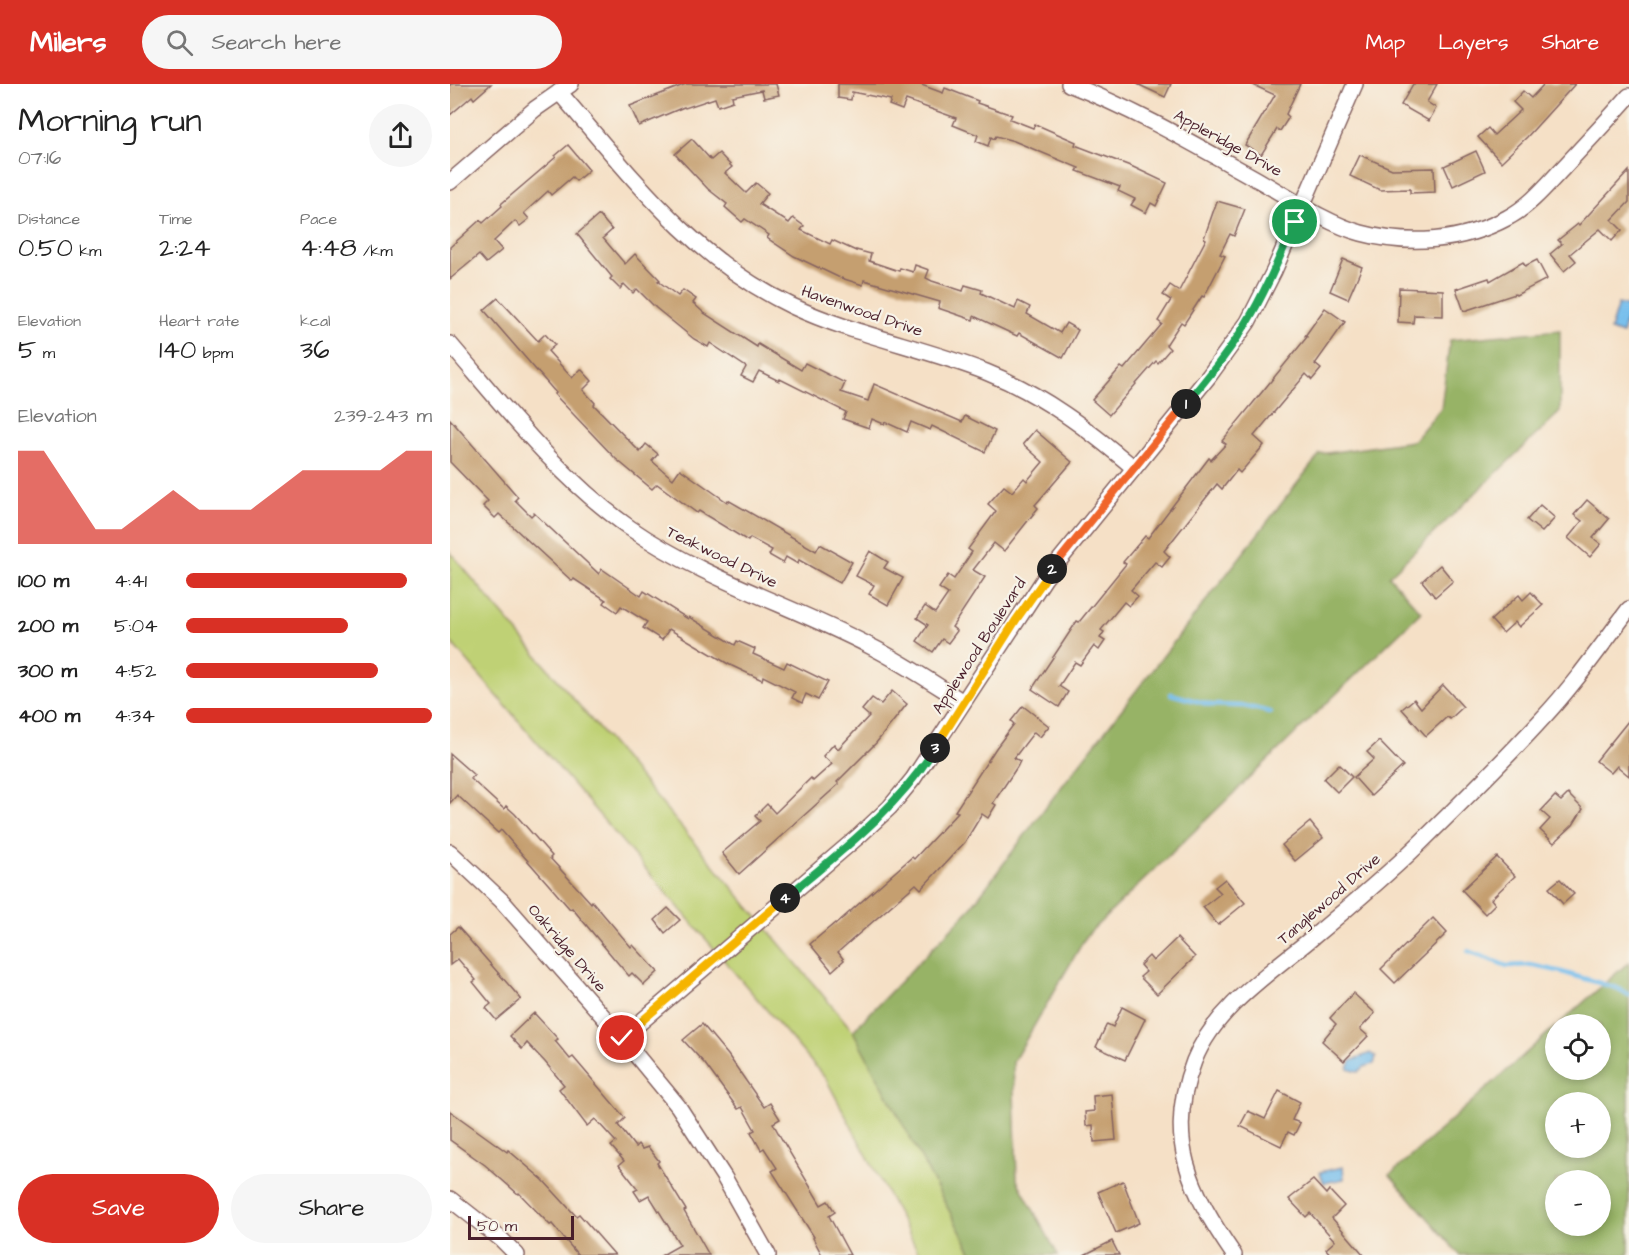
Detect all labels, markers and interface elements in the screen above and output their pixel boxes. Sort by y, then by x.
search box [142,15,562,69]
text: Milers [30,23,106,62]
icon: search [163,26,196,59]
text: Search here [211,27,341,58]
text: Map [1365,28,1405,57]
text: Layers [1438,28,1508,57]
text: Share [1541,28,1599,57]
text: Morning run [18,98,202,144]
button: share [369,104,432,167]
street label: Appleridge Drive [1169,104,1286,183]
text: 07:16 [18,144,61,172]
pin [1269,196,1320,247]
icon: arrive [1278,205,1311,238]
text: Distance [18,208,80,230]
text: Time [159,208,193,230]
text: Pace [300,208,337,230]
text: 0.50 [18,230,73,266]
text: 2:24 [159,230,211,266]
text: 4:48 [300,230,357,266]
text: km [73,240,102,262]
text: /km [357,240,393,262]
street label: Havenwood Drive [798,280,926,342]
text: Elevation [18,310,81,332]
text: Heart rate [159,310,239,332]
text: kcal [300,310,331,332]
text: 5 [18,332,36,368]
text: 140 [159,332,196,368]
text: 36 [300,332,330,368]
text: m [36,342,55,364]
text: bpm [196,342,233,364]
pin: 1 [1171,389,1201,419]
text: 1 [1185,393,1187,415]
text: Elevation [18,402,97,430]
text: 239–243 m [334,402,432,430]
street label: Teakwood Drive [663,521,781,593]
pin: 2 [1037,554,1067,584]
text: 2 [1047,558,1057,580]
text: 100 m [18,567,69,595]
text: 4:41 [114,567,147,595]
street label: Applewood Boulevard [927,574,1031,718]
text: 200 m [18,612,78,640]
text: 5:04 [114,612,158,640]
text: 300 m [18,657,77,685]
text: 4:52 [114,657,157,685]
text: 400 m [18,702,80,730]
text: 4:34 [114,702,155,730]
pin: 3 [920,733,950,763]
text: 3 [931,737,939,759]
street label: Tanglewood Drive [1273,848,1386,951]
pin: 4 [770,883,800,913]
text: 4 [780,887,790,909]
street label: Oakridge Drive [522,899,612,998]
pin [596,1012,647,1063]
map controls [1545,1014,1611,1236]
button: locate [1545,1014,1611,1080]
icon: check [605,1021,638,1054]
button: + [1545,1092,1611,1158]
button: − [1545,1170,1611,1236]
button: Save [18,1174,219,1243]
button: Share [231,1174,432,1243]
scale bar [468,1213,574,1240]
text: 50 m [477,1215,517,1237]

